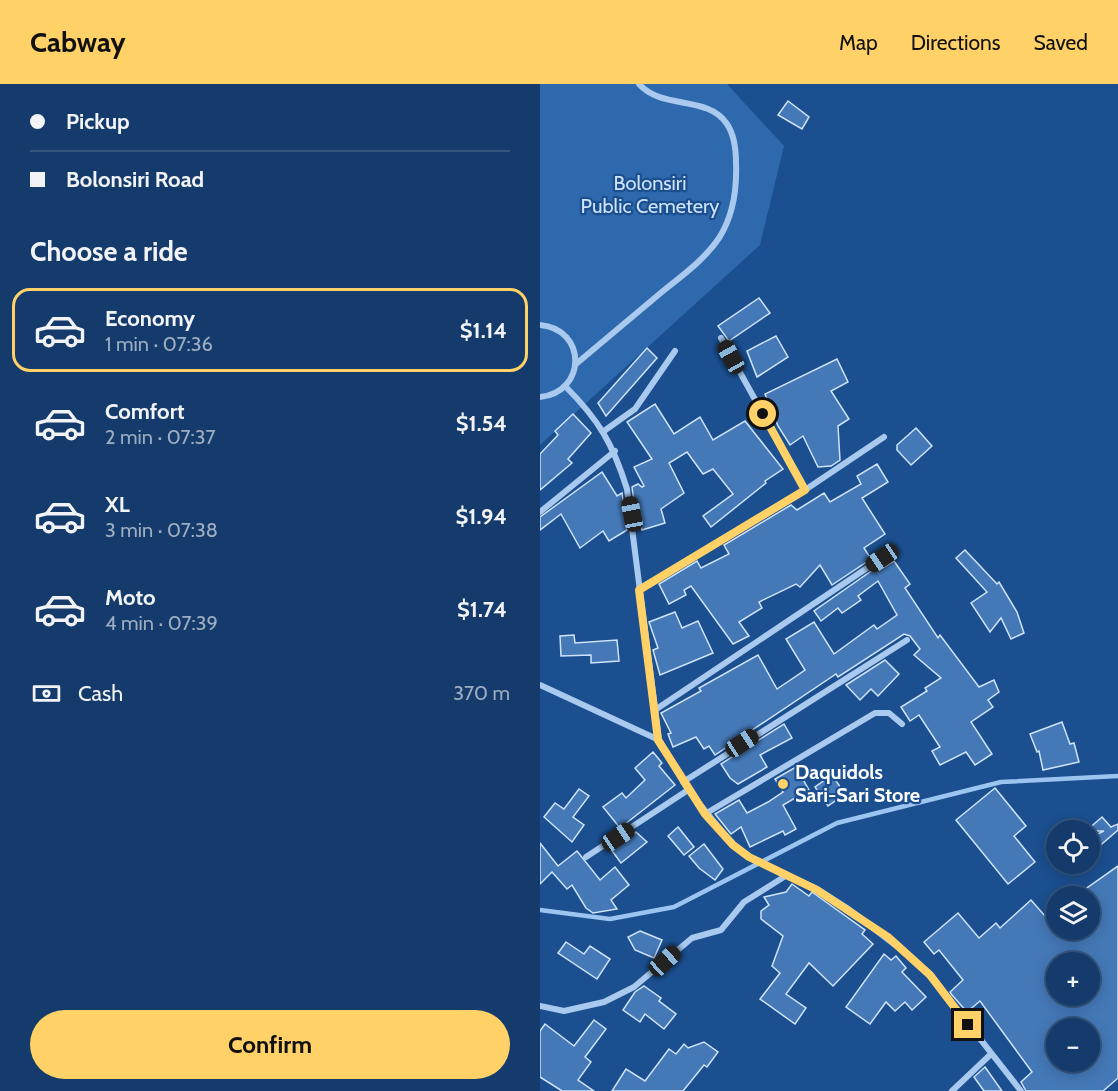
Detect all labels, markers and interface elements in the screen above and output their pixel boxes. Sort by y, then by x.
text: Cabway [30,25,125,59]
text: Map [839,30,878,55]
text: Directions [911,30,1000,55]
text: Saved [1033,30,1088,55]
text: Pickup [66,108,130,135]
text: Bolonsiri Road [66,166,204,193]
park label: Bolonsiri Public Cemetery [581,171,719,218]
text: Choose a ride [30,235,188,268]
icon: car [33,303,87,357]
text: Economy [105,305,195,332]
text: $1.14 [460,317,507,344]
text: 1 min · 07:36 [105,332,213,356]
car [714,337,748,377]
icon: car [33,396,87,450]
text: Comfort [105,398,184,425]
route start [749,400,776,427]
text: $1.54 [456,410,507,437]
text: 2 min · 07:37 [105,425,216,449]
icon: car [33,489,87,543]
text: XL [105,491,130,518]
car [620,495,644,533]
text: $1.94 [456,503,507,530]
text: 3 min · 07:38 [105,518,218,542]
car [862,540,902,576]
icon: car [33,582,87,636]
text: Moto [105,584,156,611]
text: $1.74 [457,596,507,623]
text: 4 min · 07:39 [105,611,218,635]
icon: cash [30,677,63,710]
text: Cash [78,680,123,707]
text: 370 m [453,681,510,705]
car [722,726,762,760]
place label: Daquidols Sari-Sari Store [795,760,920,807]
marker: Daquidols Sari-Sari Store [776,777,790,791]
car [598,819,638,855]
map controls [1046,820,1100,1072]
button: locate [1046,820,1100,874]
button: layers [1046,886,1100,940]
car [646,942,684,980]
button: + [1046,952,1100,1006]
button: Confirm [30,1010,510,1079]
route end [954,1011,981,1038]
button: − [1046,1018,1100,1072]

